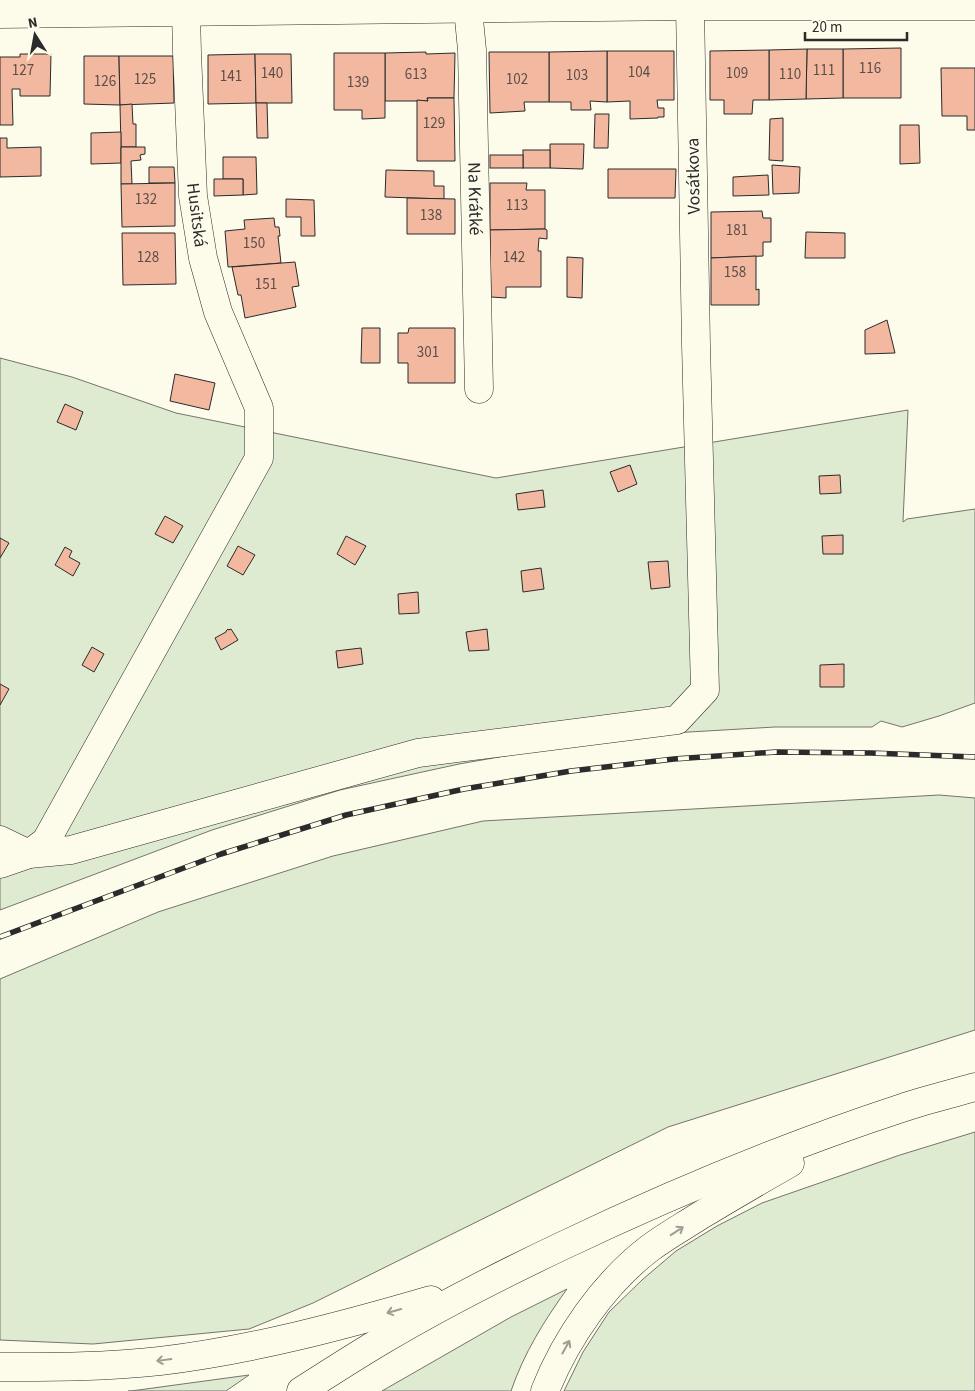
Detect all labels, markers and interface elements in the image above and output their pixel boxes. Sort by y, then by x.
north arrow [10,10,60,60]
scale bar [805,10,908,42]
text: N [26,13,39,34]
text: 20 m [812,17,842,38]
house number: 116 [859,58,881,79]
house number: 127 [12,60,34,81]
house number: 111 [813,60,835,81]
house number: 104 [628,62,651,83]
house number: 140 [261,63,283,84]
house number: 109 [726,63,748,84]
house number: 613 [405,64,427,85]
house number: 110 [779,64,801,85]
house number: 103 [566,65,588,86]
house number: 141 [220,66,242,87]
house number: 125 [134,69,156,90]
house number: 102 [506,69,528,90]
house number: 126 [94,71,116,92]
house number: 139 [347,72,369,93]
house number: 129 [423,113,445,134]
street label: Vosátkova [680,137,707,214]
street label: Na Krátké [461,162,488,236]
street label: Husitská [180,181,213,249]
house number: 132 [135,189,157,210]
house number: 113 [506,195,528,216]
house number: 138 [420,205,442,226]
house number: 181 [726,220,748,241]
house number: 150 [243,233,265,254]
house number: 128 [137,247,159,268]
house number: 142 [503,247,525,268]
house number: 158 [724,262,746,283]
house number: 151 [255,274,277,295]
house number: 301 [417,342,439,363]
one-way arrow [669,1226,683,1236]
one-way arrow [386,1306,402,1316]
one-way arrow [561,1340,571,1355]
one-way arrow [156,1355,172,1365]

